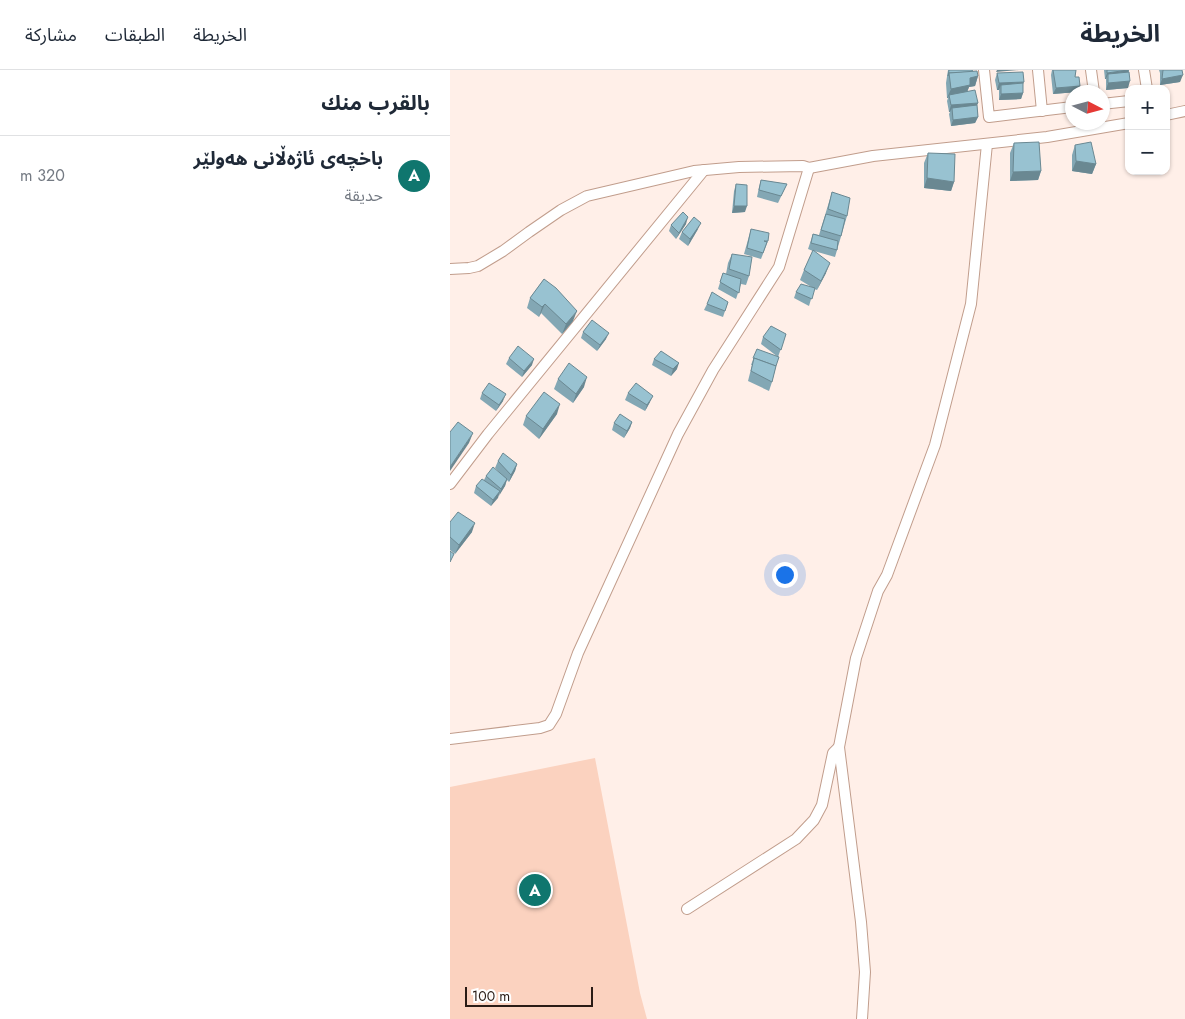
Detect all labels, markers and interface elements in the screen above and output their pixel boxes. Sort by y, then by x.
text: الخريطة [1080,16,1160,51]
text: مشاركة [25,22,77,48]
text: الطبقات [105,22,165,48]
text: الخريطة [193,22,247,48]
north arrow [1065,85,1110,130]
map controls [1125,85,1170,175]
button: + [1125,85,1170,130]
text: بالقرب منك [321,88,430,118]
button: − [1125,130,1170,175]
text: باخچەی ئاژەڵانی هەولێر [194,145,383,172]
text: 320 m [20,164,65,187]
text: A [408,164,420,187]
text: حديقة [345,184,383,207]
your location [772,562,798,588]
pin: A [519,871,551,909]
scale bar [465,984,592,1007]
text: 100 m [472,986,510,1006]

